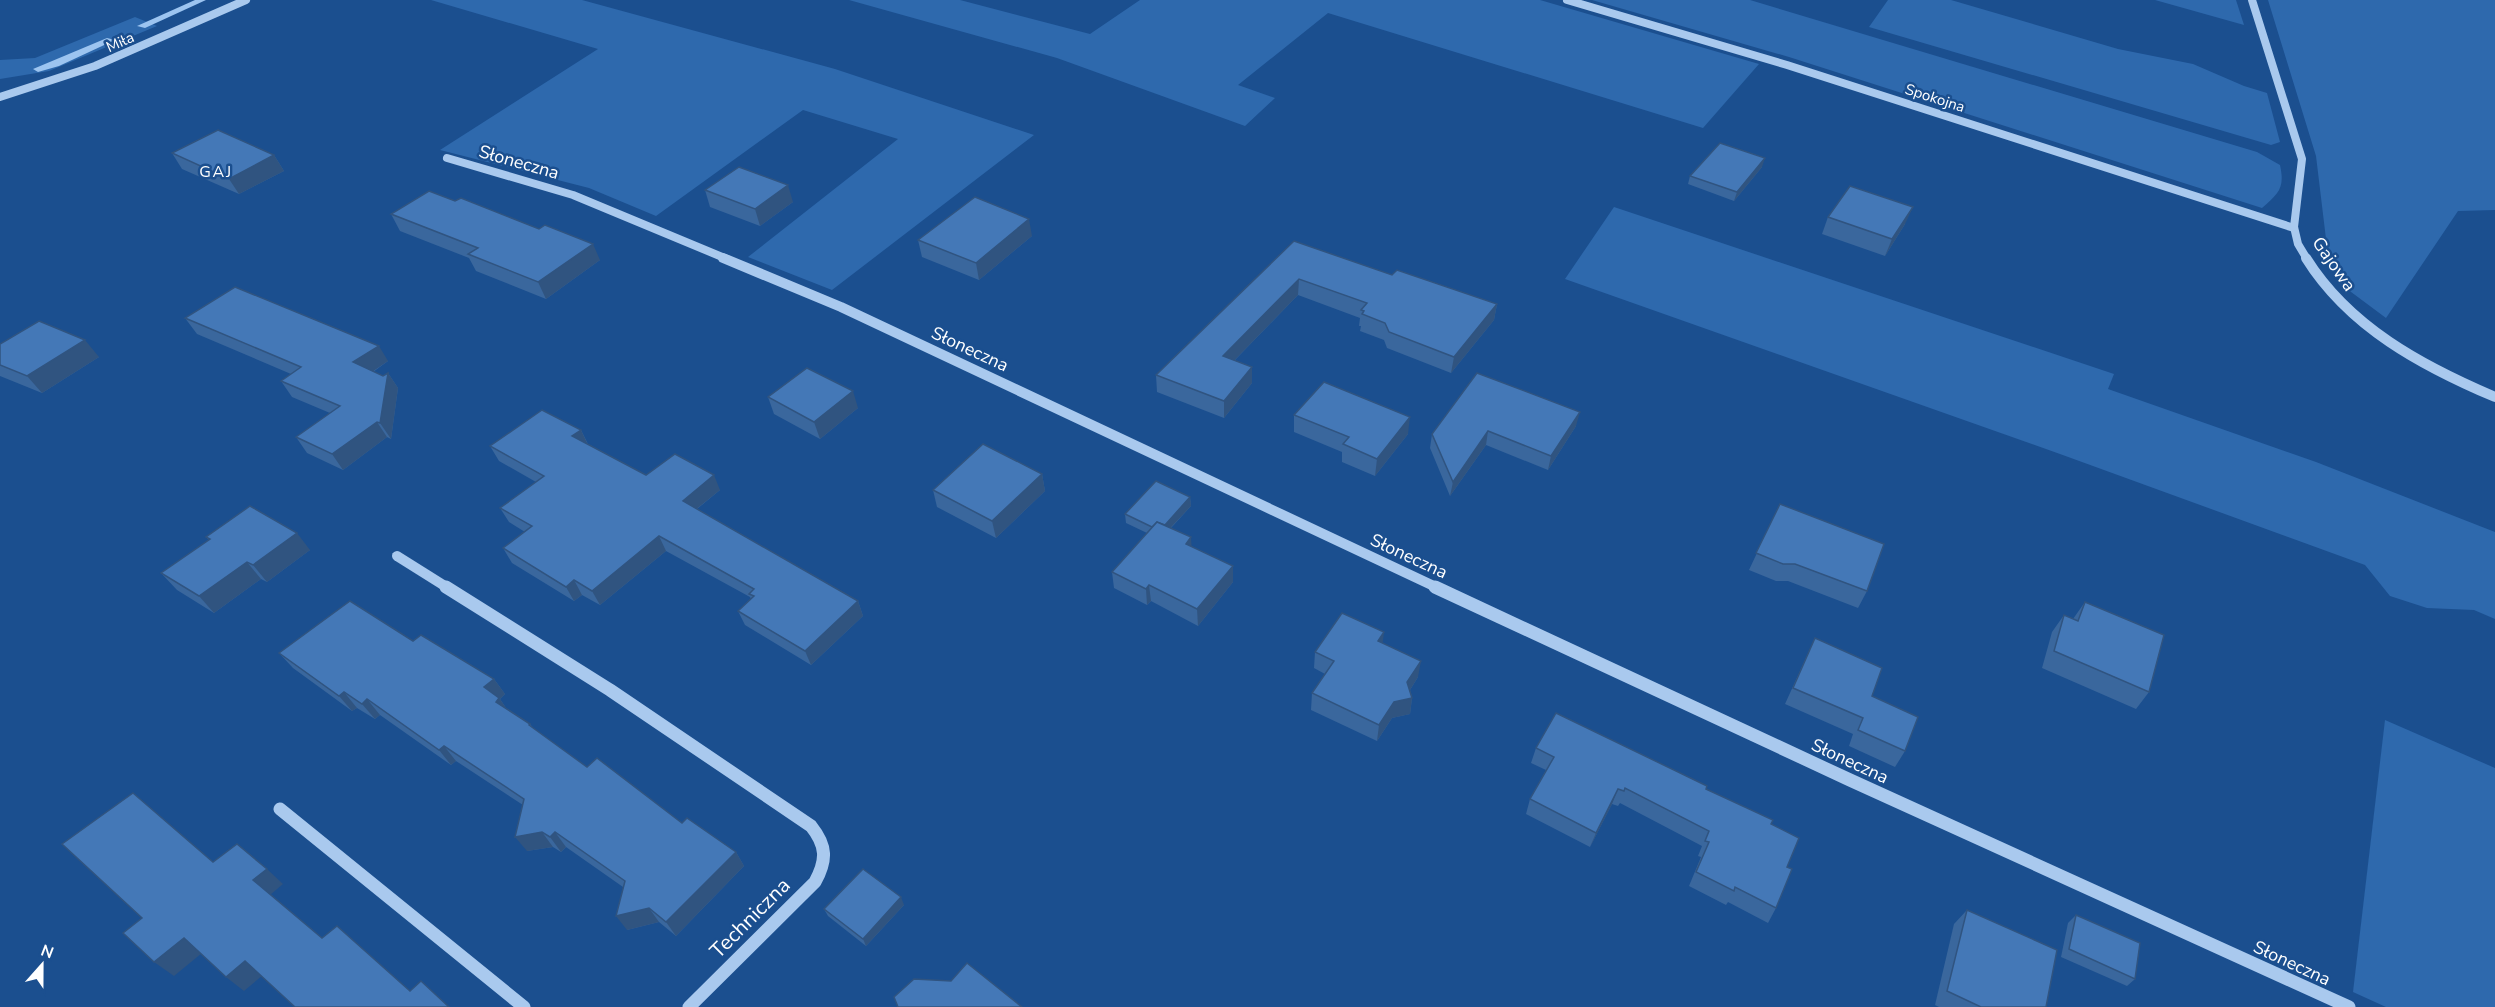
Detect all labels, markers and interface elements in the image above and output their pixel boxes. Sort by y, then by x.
street label: Miła [103,27,137,57]
street label: Spokojna [1902,79,1968,117]
street label: Słoneczna [476,139,562,185]
district label: GAJ [199,161,233,183]
street label: Gajowa [2307,232,2361,296]
street label: Słoneczna [928,321,1012,377]
street label: Słoneczna [1367,528,1451,584]
street label: Słoneczna [1808,733,1892,789]
street label: Techniczna [704,872,796,964]
north arrow [12,935,72,995]
street label: Słoneczna [2250,935,2334,991]
text: N [37,940,57,964]

